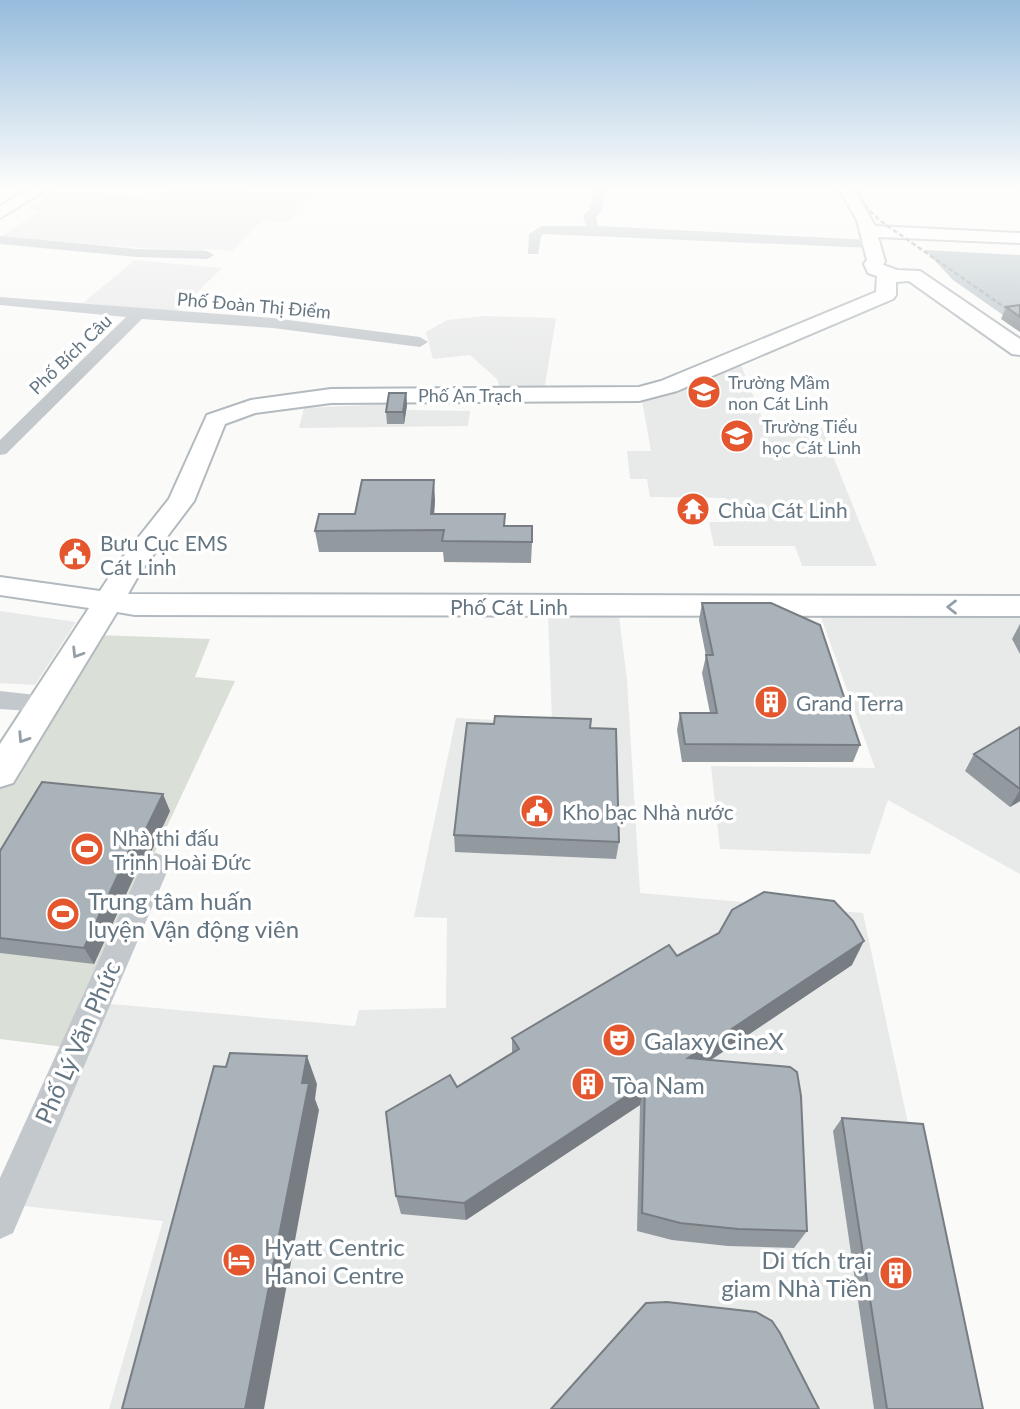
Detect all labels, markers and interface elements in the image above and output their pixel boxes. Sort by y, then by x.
street label: Phố Đoàn Thị Điểm [176,287,332,323]
street label: Phố Bích Câu [24,309,116,399]
place label: Trường Mầm non Cát Linh [728,371,830,414]
school or university icon: Trường Mầm non Cát Linh [685,373,723,411]
street label: Phố An Trạch [418,384,522,406]
place label: Trường Tiểu học Cát Linh [762,415,861,458]
school or university icon: Trường Tiểu học Cát Linh [718,417,756,455]
temple icon: Chùa Cát Linh [674,490,712,528]
place label: Chùa Cát Linh [718,497,848,522]
place label: Bưu Cục EMS Cát Linh [100,530,228,579]
public building icon: Bưu Cục EMS Cát Linh [56,535,94,573]
street label: Phố Cát Linh [450,594,568,619]
one-way arrow [946,599,957,615]
one-way arrow [72,645,85,658]
building icon: Grand Terra [752,683,790,721]
place label: Grand Terra [796,690,904,715]
one-way arrow [18,731,31,744]
public building icon: Kho bạc Nhà nước [518,792,556,830]
place label: Kho bạc Nhà nước [562,799,734,824]
place label: Nhà thi đấu Trịnh Hoài Đức [112,825,251,874]
sports icon: Nhà thi đấu Trịnh Hoài Đức [68,830,106,868]
place label: Trung tâm huấn luyện Vận động viên [88,886,299,943]
sports icon: Trung tâm huấn luyện Vận động viên [44,895,82,933]
street label: Phố Lý Văn Phức [28,956,126,1128]
theatre icon: Galaxy CineX [600,1021,638,1059]
place label: Galaxy CineX [644,1026,784,1055]
building icon: Tòa Nam [569,1065,607,1103]
place label: Tòa Nam [612,1070,705,1099]
place label: Hyatt Centric Hanoi Centre [264,1232,405,1289]
hotel icon: Hyatt Centric Hanoi Centre [220,1241,258,1279]
place label: Di tích trại giam Nhà Tiền [721,1245,872,1302]
building icon: Di tích trại giam Nhà Tiền [877,1254,915,1292]

